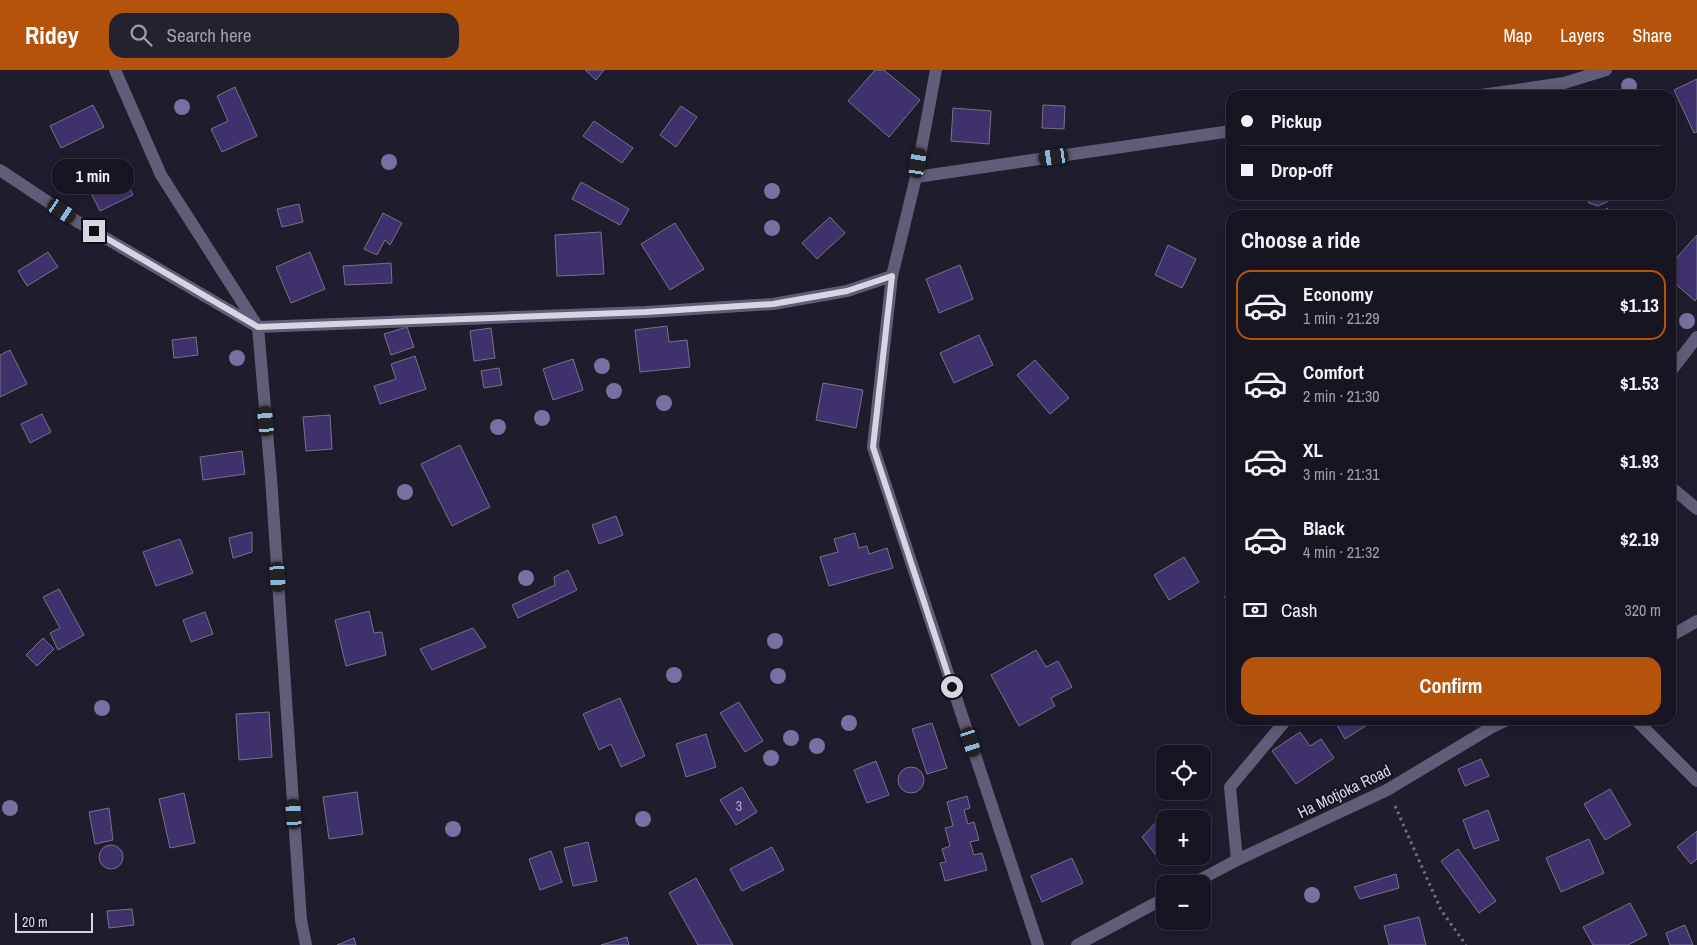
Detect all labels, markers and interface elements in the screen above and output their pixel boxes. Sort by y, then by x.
search box [109,13,459,58]
text: Ridey [25,19,79,51]
icon: search [127,21,155,49]
text: Search here [167,22,251,48]
text: Map [1504,23,1532,48]
text: Layers [1560,23,1605,48]
text: Share [1633,23,1672,48]
text: Pickup [1271,108,1322,134]
car [908,147,927,179]
car [1038,147,1069,167]
text: Drop-off [1271,157,1332,183]
callout: 1 min [53,159,135,194]
text: 1 min [76,165,110,187]
car [45,196,78,226]
route end [83,220,105,242]
text: Choose a ride [1241,225,1360,255]
text: Economy [1303,281,1373,307]
icon: car [1243,283,1288,328]
text: $1.13 [1620,292,1659,318]
text: 1 min · 21:29 [1303,307,1380,329]
text: Comfort [1303,359,1364,385]
icon: car [1243,361,1288,406]
text: $1.53 [1620,370,1659,396]
text: 2 min · 21:30 [1303,385,1380,407]
car [257,405,274,437]
text: XL [1303,437,1323,463]
icon: car [1243,439,1288,484]
text: $1.93 [1620,448,1659,474]
text: 3 min · 21:31 [1303,463,1380,485]
text: Black [1303,515,1345,541]
icon: car [1243,517,1288,562]
text: $2.19 [1620,526,1659,552]
text: 4 min · 21:32 [1303,541,1380,563]
car [269,562,286,592]
icon: cash [1241,596,1269,624]
text: Cash [1281,597,1317,623]
text: 320 m [1625,599,1661,621]
button: Confirm [1241,657,1661,715]
route start [941,676,963,698]
car [959,725,982,759]
map controls [1156,745,1211,930]
button: locate [1156,745,1211,800]
street label: Ha Motjoka Road [1294,759,1394,823]
house number: 3 [736,797,742,815]
car [285,799,302,829]
button: + [1156,810,1211,865]
button: − [1156,875,1211,930]
scale bar [15,910,92,933]
text: 20 m [22,913,48,931]

